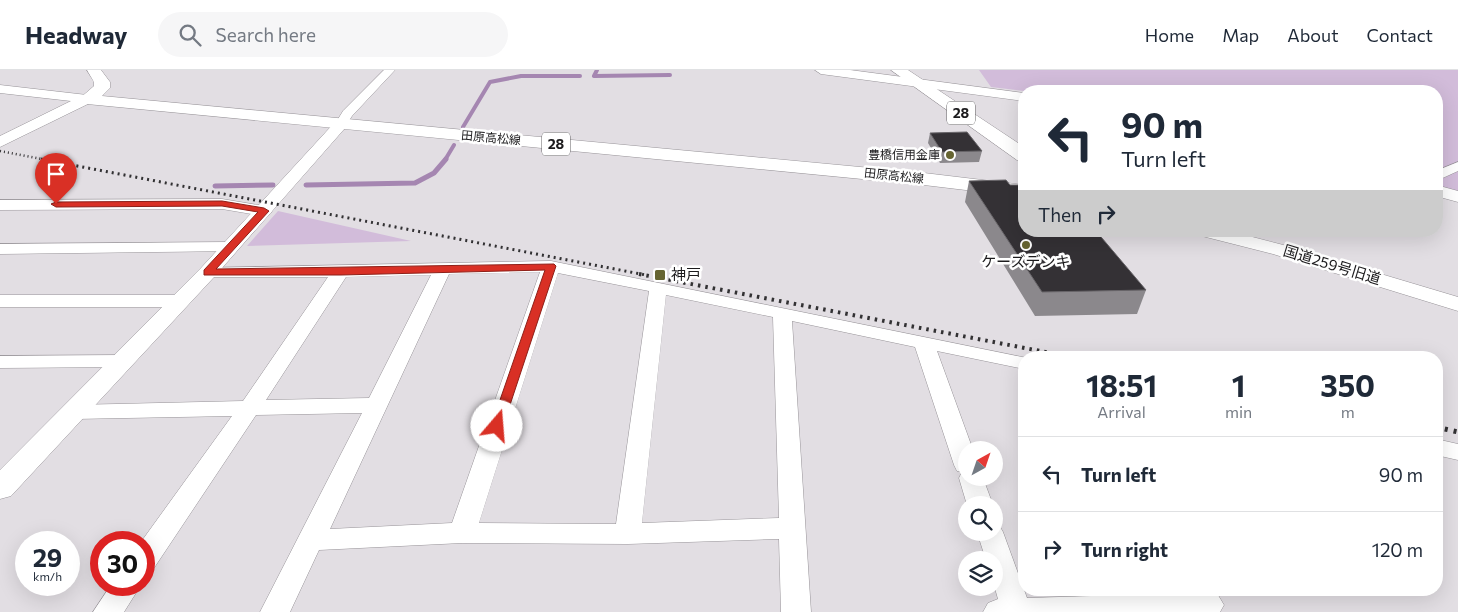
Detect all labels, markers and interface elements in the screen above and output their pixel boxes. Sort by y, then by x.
search box [158,12,508,57]
text: Headway [25,20,128,49]
icon: search [176,21,204,49]
text: Search here [216,23,316,46]
text: Home [1145,24,1194,46]
text: Map [1222,24,1259,46]
text: About [1287,24,1339,46]
text: Contact [1367,24,1433,46]
road number: 28 [947,102,975,124]
text: 90 m [1121,102,1203,145]
icon: left [1038,105,1103,170]
street label: 田原高松線 [461,127,522,147]
road number: 28 [542,132,570,156]
text: Turn left [1121,145,1206,172]
place label: 豊橋信用金庫 [868,147,940,161]
marker: 豊橋信用金庫 [944,149,956,161]
pin [35,153,77,204]
icon: arrive [42,160,70,188]
street label: 田原高松線 [864,165,925,185]
icon: right [1092,200,1120,228]
text: Then [1038,203,1082,226]
marker: ケーズデンキ [1020,239,1032,251]
street label: 国道259号旧道 [1281,241,1383,287]
place label: ケーズデンキ [981,252,1071,270]
place label: 神戸 [671,265,701,283]
marker: 神戸 [653,268,667,282]
text: 18:51 [1086,366,1157,403]
text: 1 [1232,366,1245,403]
text: 350 [1320,366,1375,403]
position arrow [470,399,522,451]
text: Arrival [1097,402,1146,421]
text: min [1225,402,1252,421]
text: m [1341,402,1355,421]
north arrow [958,441,1002,486]
map controls [958,441,1003,596]
icon: left [1038,460,1066,488]
text: Turn left [1081,463,1156,486]
text: 90 m [1379,463,1423,486]
button: search [958,496,1003,541]
speed limit sign: 30 [90,531,155,596]
icon: right [1038,535,1066,563]
text: Turn right [1081,538,1168,561]
text: 120 m [1372,538,1423,561]
text: 29 [33,542,62,572]
button: layers [958,551,1003,596]
text: km/h [33,569,62,583]

